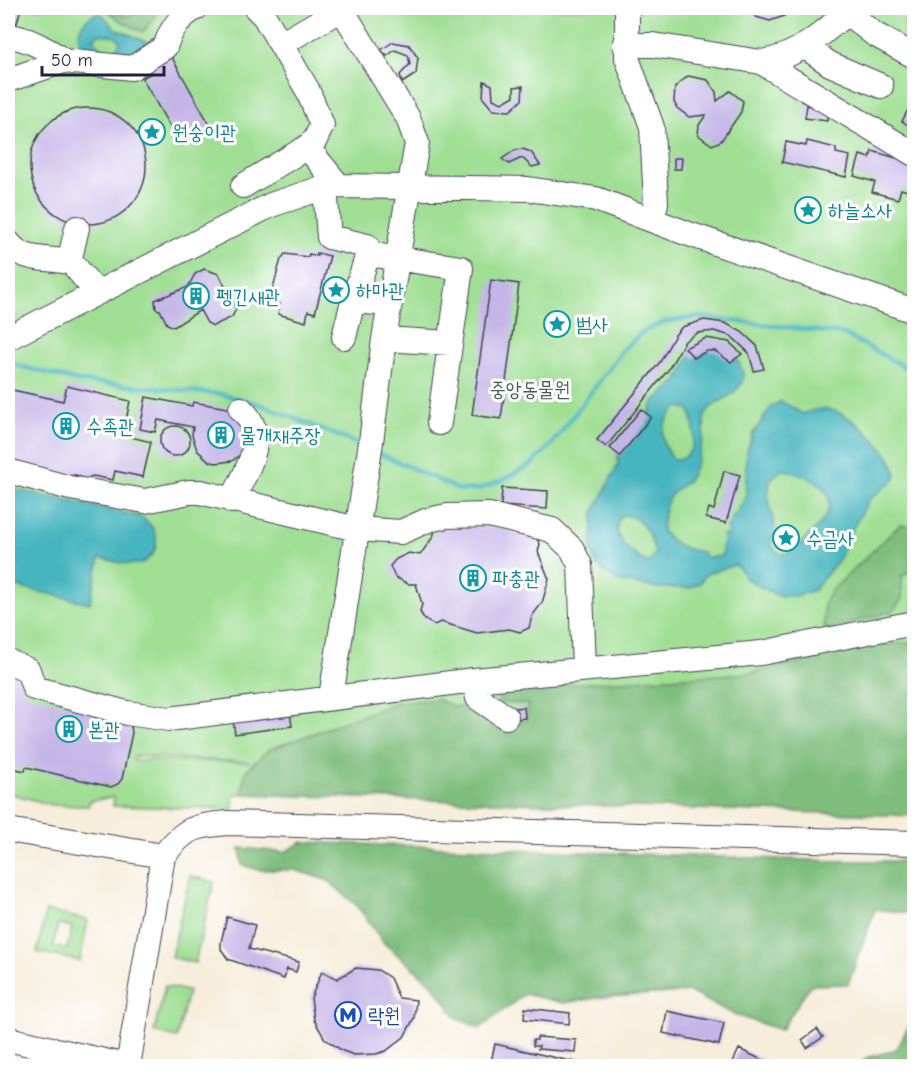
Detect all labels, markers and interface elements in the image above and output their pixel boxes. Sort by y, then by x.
scale bar [42,39,164,77]
text: 50 m [51,50,93,71]
place icon: 원숭이관 [137,117,167,147]
place label: 원숭이관 [172,121,236,144]
place icon: 하늘소사 [793,195,823,225]
place label: 하늘소사 [828,199,892,222]
place icon: 하마관 [321,275,351,305]
place label: 하마관 [356,279,404,302]
building icon: 펭긴새관 [181,281,211,311]
place label: 펭긴새관 [216,285,280,308]
place icon: 범사 [542,309,572,339]
place label: 범사 [576,313,608,336]
park label: 중앙동물원 [490,378,570,401]
building icon: 수족관 [51,411,81,441]
place label: 수족관 [86,415,134,438]
building icon: 물개재주장 [206,420,236,450]
place label: 물개재주장 [240,424,320,447]
place icon: 수금사 [771,523,801,553]
place label: 수금사 [806,527,854,550]
building icon: 파충관 [458,563,488,593]
place label: 파충관 [492,567,540,590]
building icon: 본관 [54,714,84,744]
place label: 본관 [88,718,120,741]
metro station icon: 락원 [333,1000,363,1030]
place label: 락원 [368,1004,400,1027]

